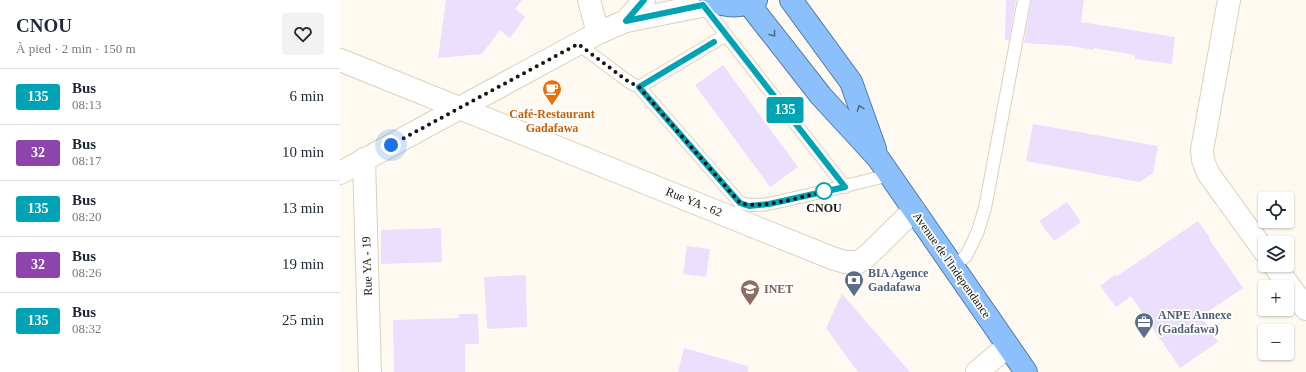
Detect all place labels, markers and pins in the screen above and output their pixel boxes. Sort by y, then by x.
cafe icon: Café-Restaurant Gadafawa [541,78,563,106]
place label: Café-Restaurant Gadafawa [509,107,595,135]
marker: CNOU [815,182,833,200]
place label: CNOU [806,201,842,215]
place label: BIA Agence Gadafawa [868,266,929,294]
bank icon: BIA Agence Gadafawa [843,269,865,297]
school or university icon: INET [739,278,761,306]
place label: INET [764,282,793,296]
place label: ANPE Annexe (Gadafawa) [1158,308,1232,336]
office icon: ANPE Annexe (Gadafawa) [1133,311,1155,339]

